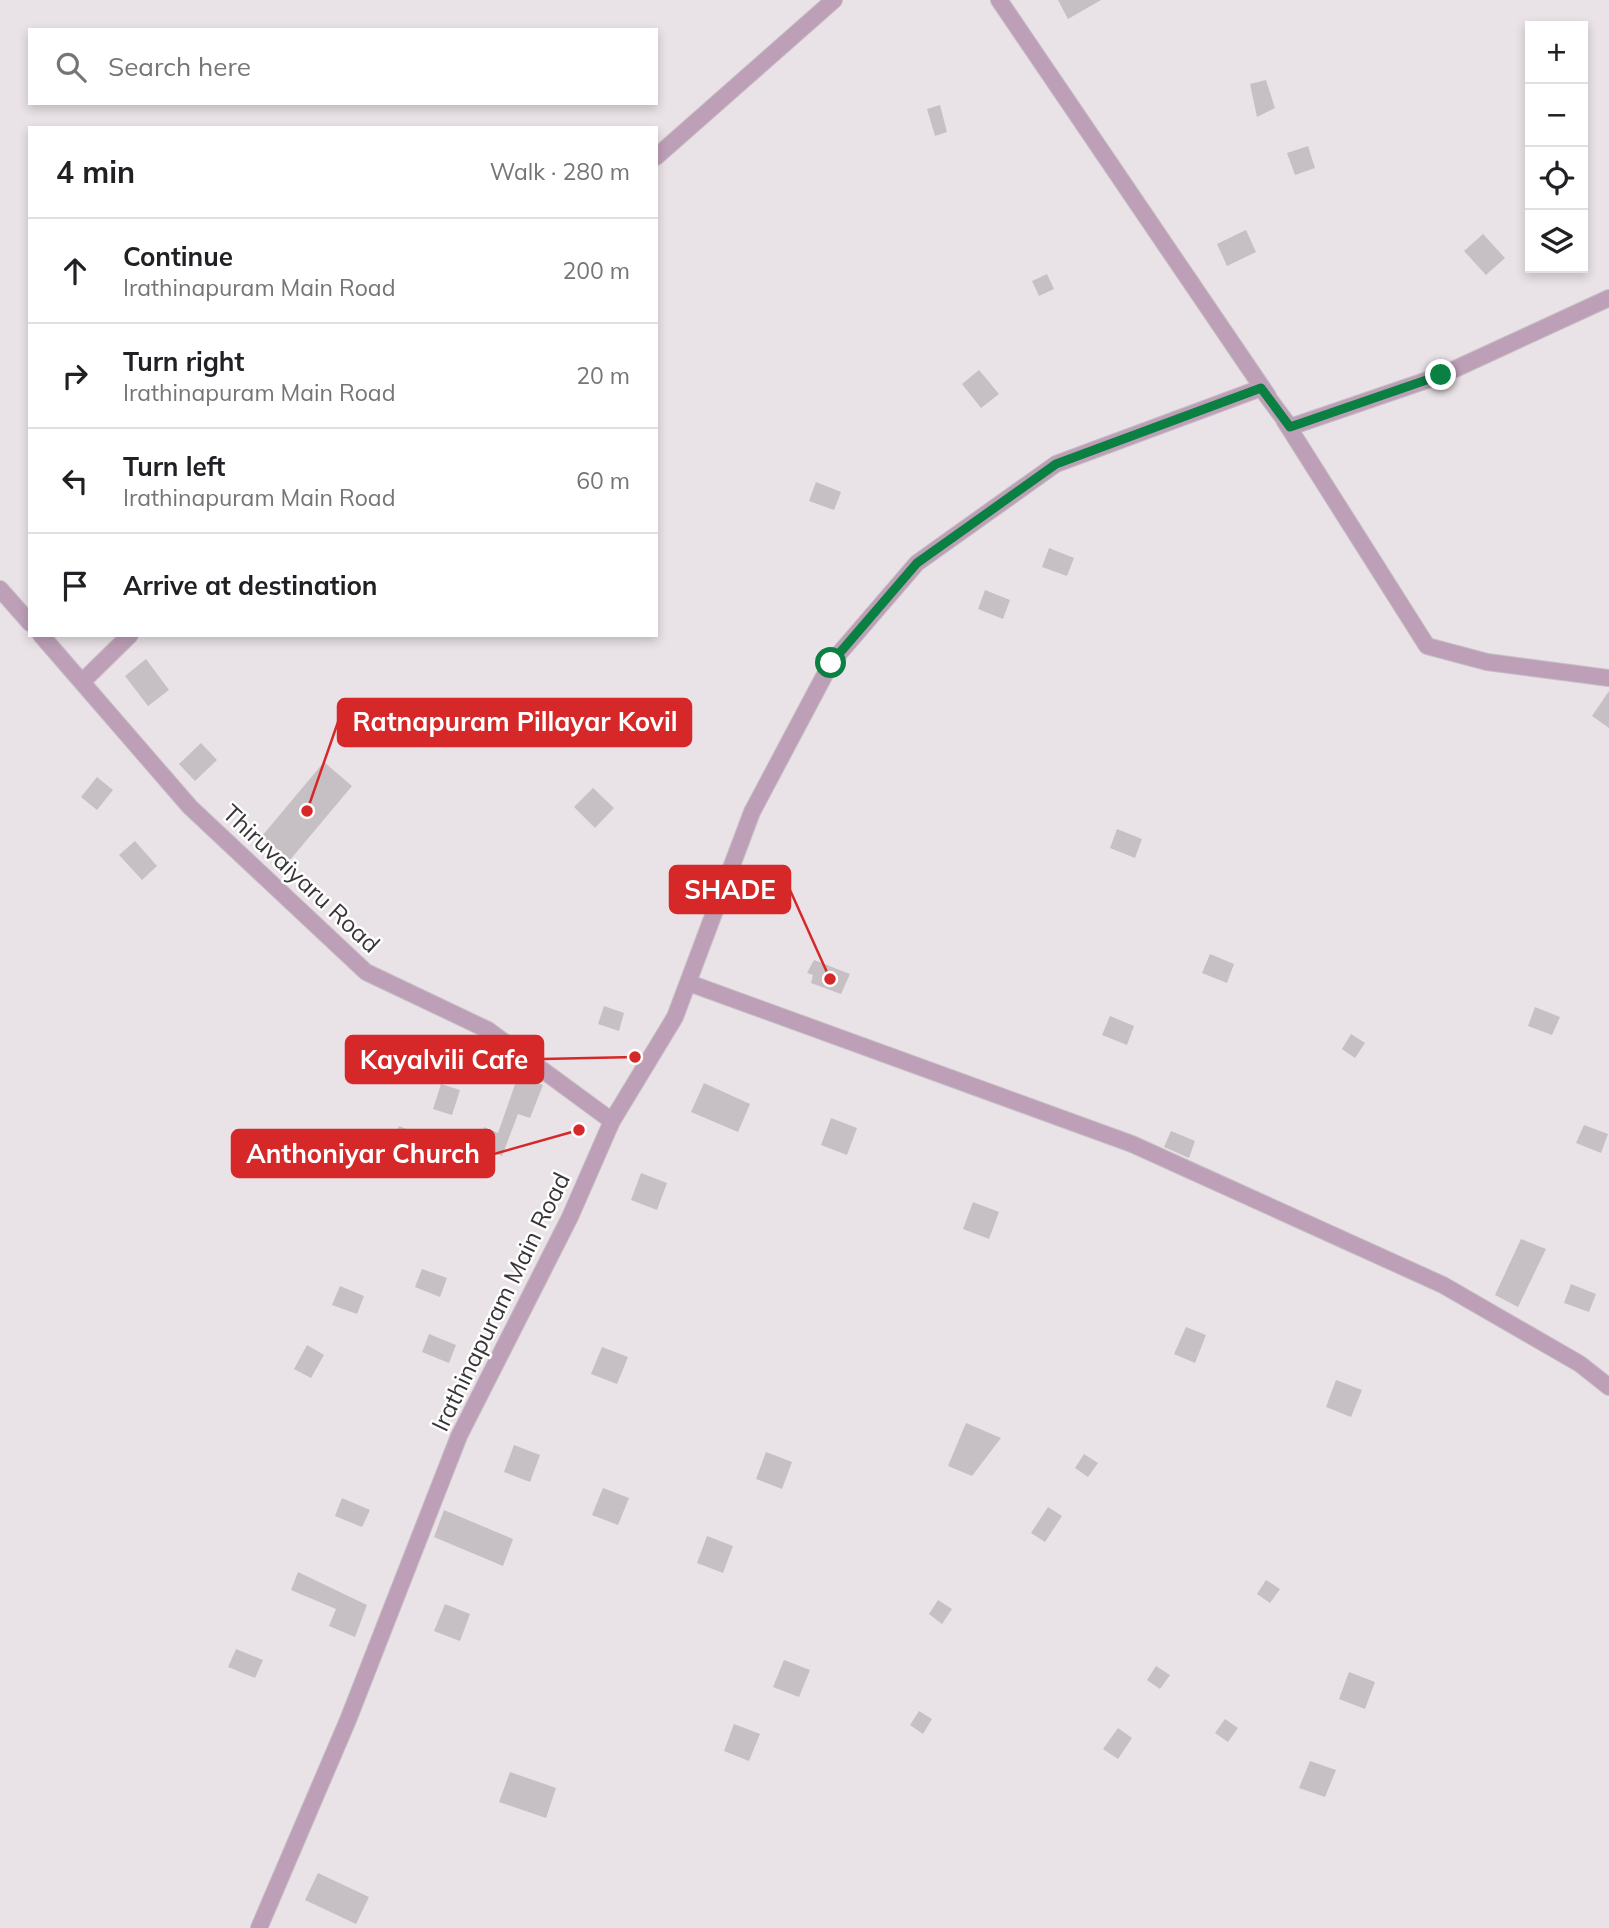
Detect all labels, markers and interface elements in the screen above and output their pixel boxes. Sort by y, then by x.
map controls [1525,21,1588,273]
button: + [1525,21,1588,84]
search box [28,28,658,105]
icon: search [52,48,90,86]
text: Search here [108,50,251,83]
button: − [1525,84,1588,147]
button: locate [1525,147,1588,210]
text: 4 min [56,153,135,191]
text: Walk · 280 m [490,157,630,186]
button: layers [1525,210,1588,273]
text: Continue [123,240,233,273]
icon: ahead [56,252,94,290]
text: 200 m [562,256,630,285]
text: Irathinapuram Main Road [123,273,395,302]
text: Turn right [123,345,244,378]
icon: right [56,357,94,395]
route end [1425,359,1456,390]
text: 20 m [576,361,630,390]
text: Irathinapuram Main Road [123,378,395,407]
text: Turn left [123,450,225,483]
icon: left [56,462,94,500]
text: 60 m [576,466,630,495]
text: Irathinapuram Main Road [123,483,395,512]
icon: arrive [56,567,94,605]
text: Arrive at destination [123,569,378,602]
route start [815,647,846,678]
callout: Ratnapuram Pillayar Kovil [338,699,691,746]
text: Ratnapuram Pillayar Kovil [352,705,678,738]
street label: Thiruvaiyaru Road [217,798,387,959]
callout: SHADE [670,866,790,913]
text: SHADE [684,873,776,906]
callout: Kayalvili Cafe [346,1036,543,1083]
text: Kayalvili Cafe [360,1043,528,1076]
callout: Anthoniyar Church [232,1130,494,1177]
text: Anthoniyar Church [246,1137,480,1170]
street label: Irathinapuram Main Road [424,1167,576,1436]

